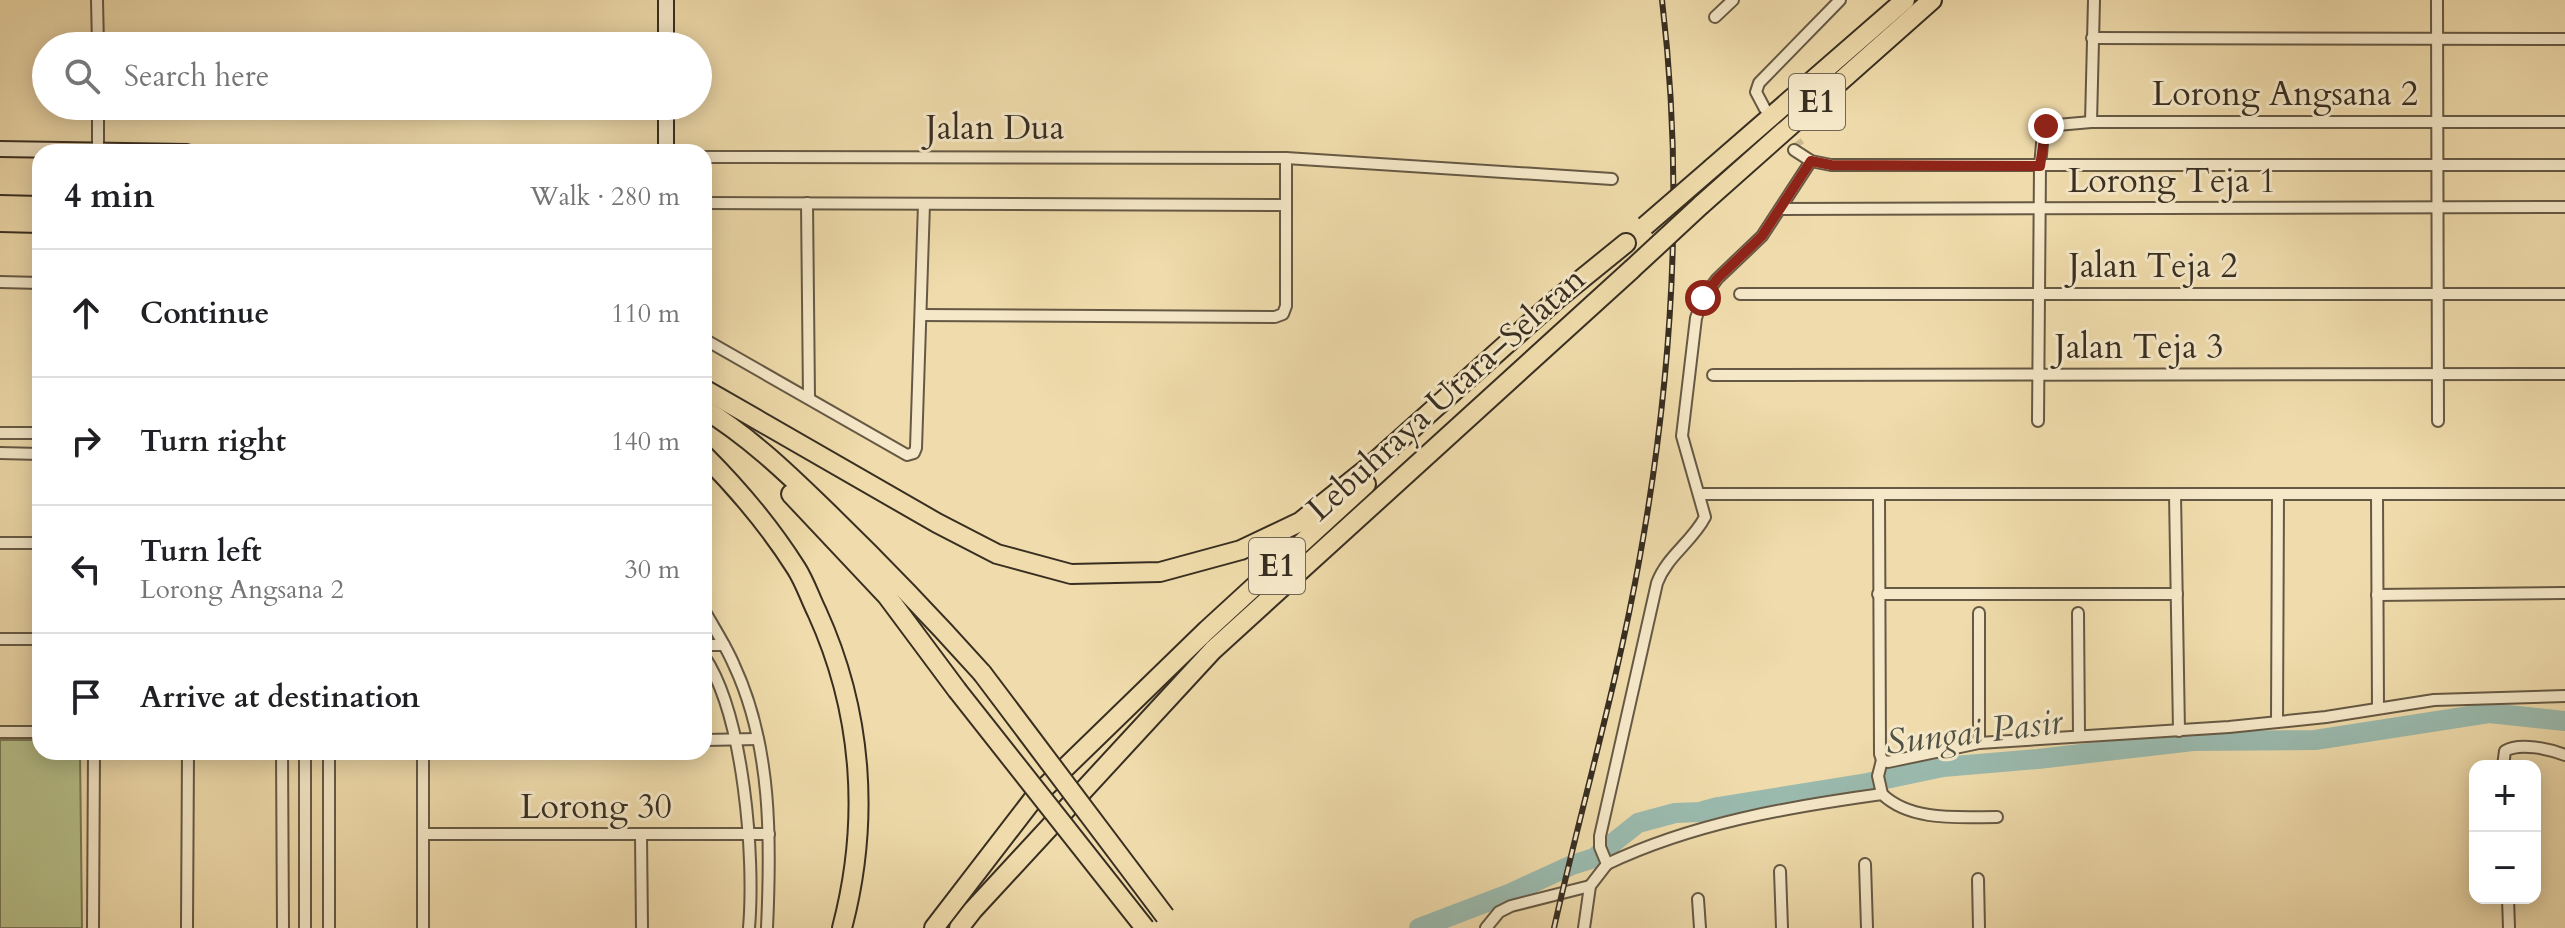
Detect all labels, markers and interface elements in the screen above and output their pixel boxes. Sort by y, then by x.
search box [32,32,712,120]
icon: search [60,54,104,98]
text: Search here [124,56,269,97]
street label: Lorong Angsana 2 [2152,71,2418,117]
road number: E1 [1789,74,1845,130]
street label: Jalan Dua [921,105,1065,151]
route end [2028,108,2064,144]
street label: Lorong Teja 1 [2068,158,2276,204]
text: 4 min [64,173,155,219]
text: Walk · 280 m [530,179,680,214]
street label: Jalan Teja 2 [2063,243,2238,289]
street label: Lebuhraya Utara–Selatan [1297,256,1595,532]
route start [1685,280,1721,316]
icon: ahead [64,291,108,335]
text: Continue [140,293,269,334]
text: 110 m [611,296,680,331]
street label: Jalan Teja 3 [2049,324,2224,370]
icon: right [64,419,108,463]
text: Turn right [140,421,286,462]
text: 140 m [611,424,680,459]
text: Turn left [140,531,262,572]
road number: E1 [1249,538,1305,594]
icon: left [64,547,108,591]
text: 30 m [624,552,680,587]
text: Lorong Angsana 2 [140,572,344,607]
icon: arrive [64,675,108,719]
text: Arrive at destination [140,677,420,718]
water label: Sungai Pasir [1883,697,2066,767]
map controls [2469,760,2541,904]
button: + [2469,760,2541,832]
street label: Lorong 30 [520,784,672,830]
button: − [2469,832,2541,904]

